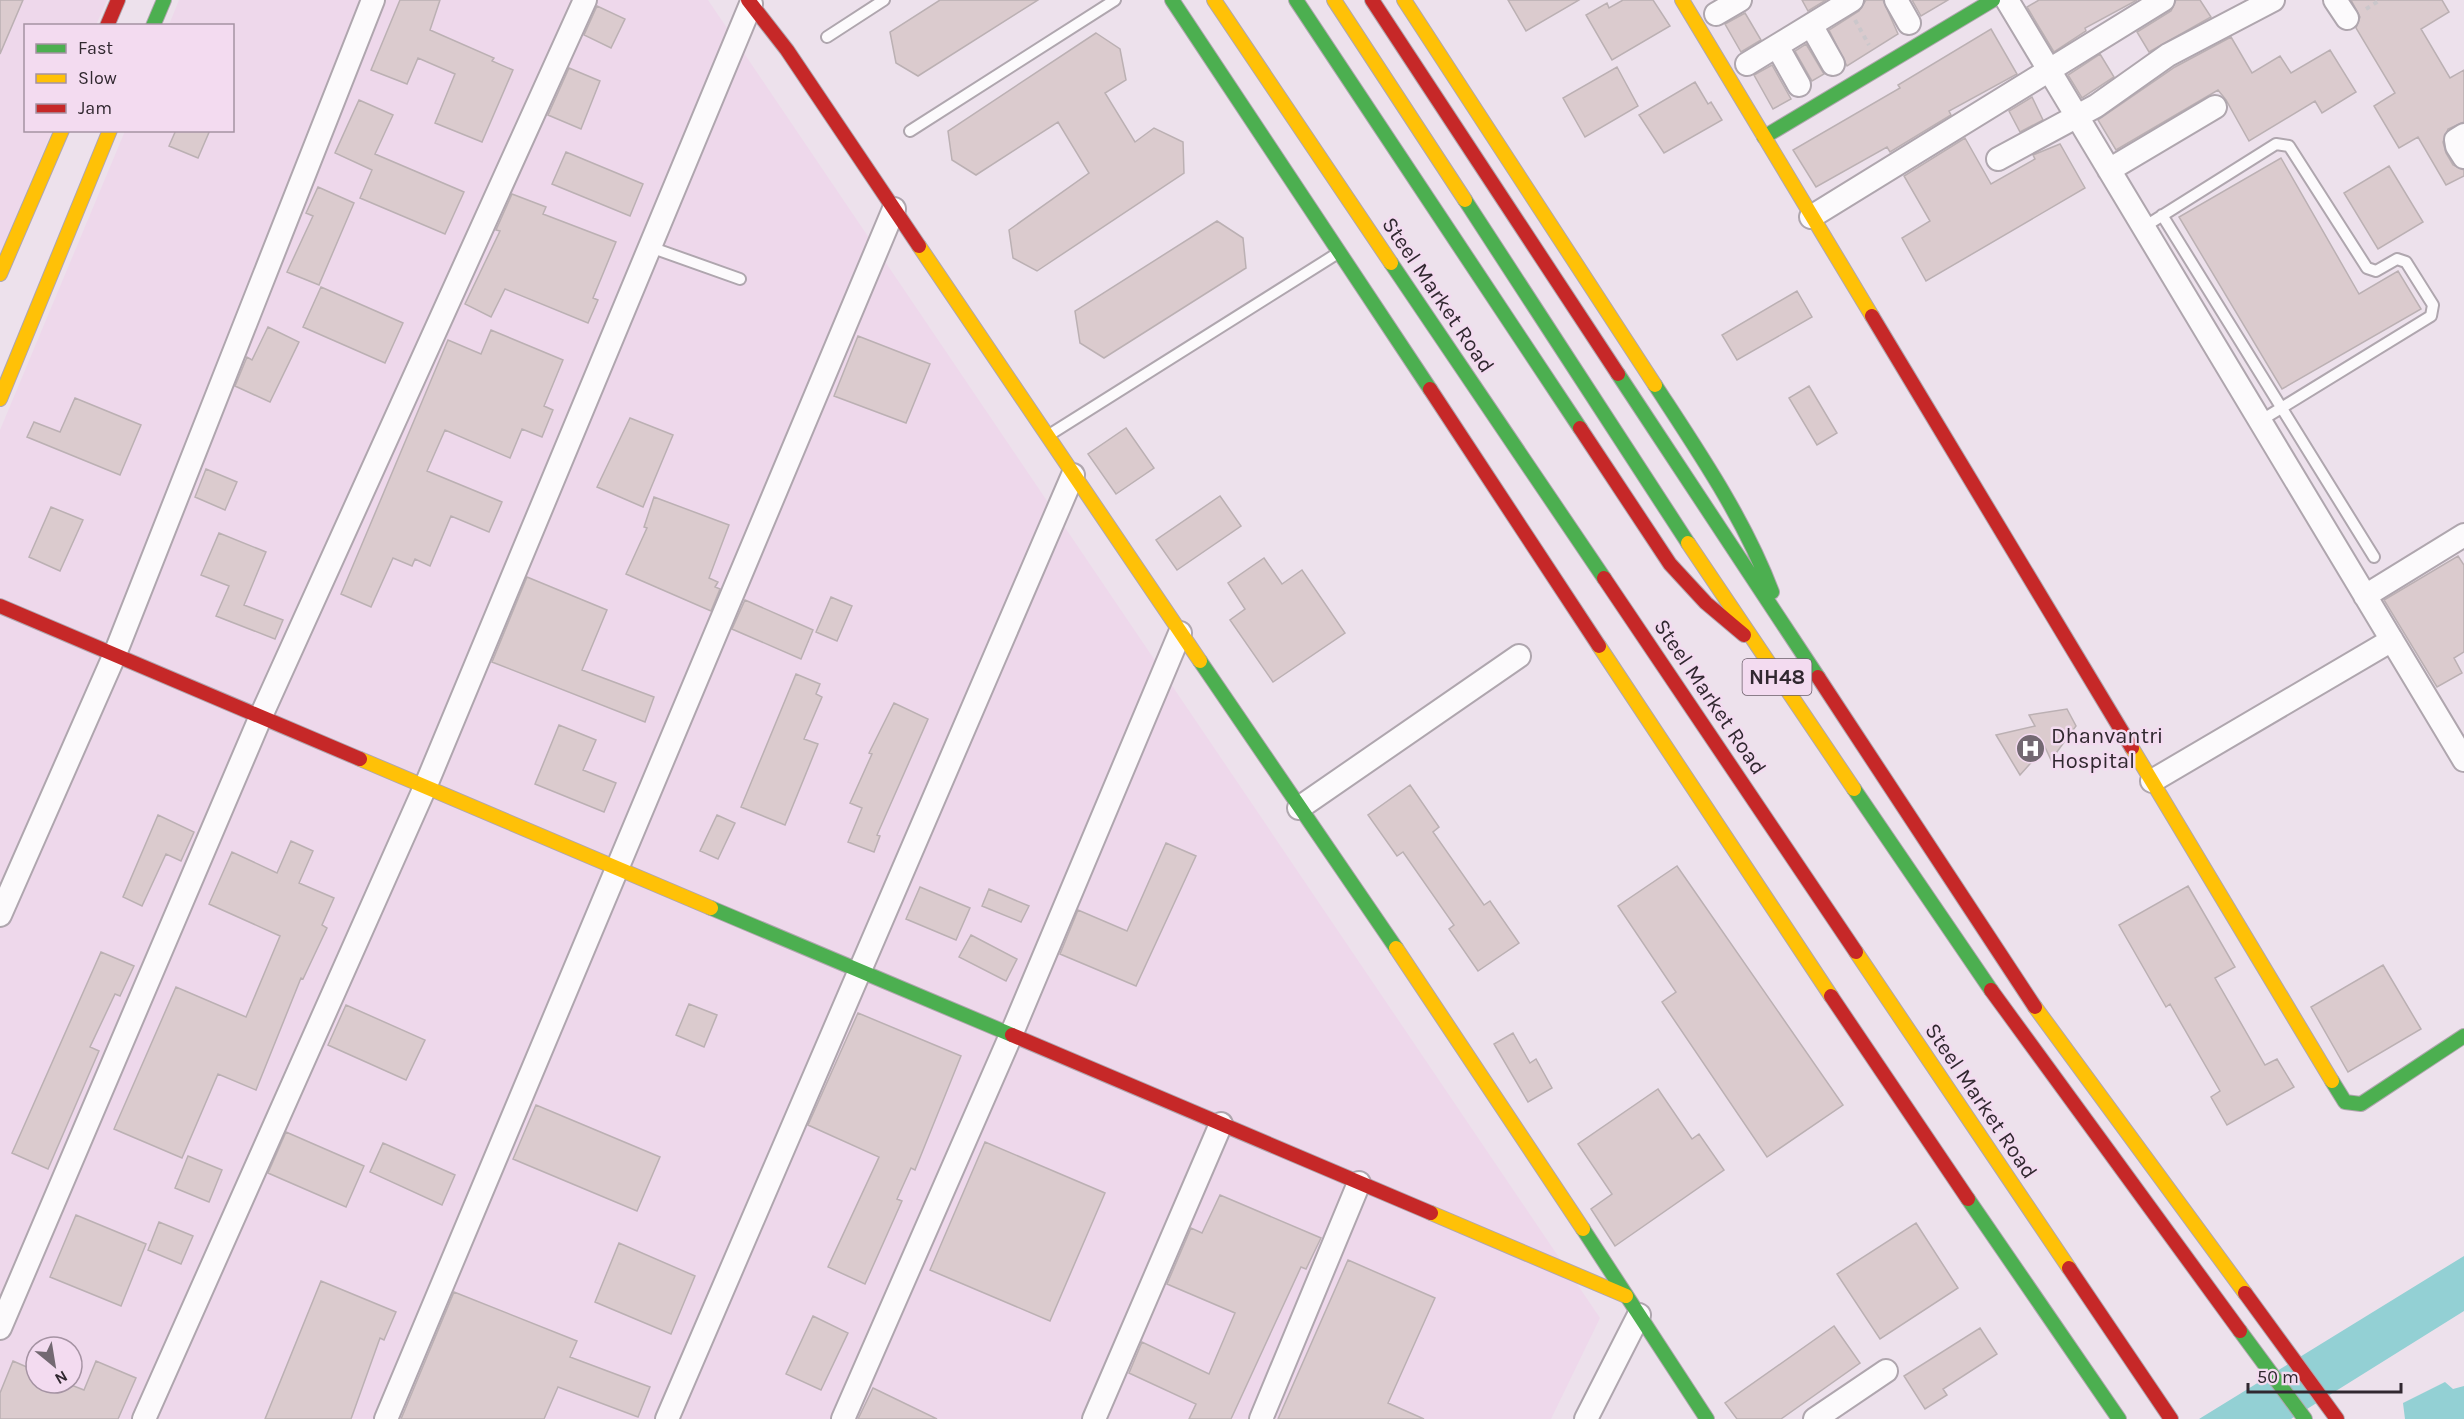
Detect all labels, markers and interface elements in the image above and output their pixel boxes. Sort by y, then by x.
legend [24,24,234,132]
text: Fast [78,37,113,59]
text: Slow [78,67,117,89]
text: Jam [78,97,112,119]
street label: Steel Market Road [1376,212,1500,378]
street label: Steel Market Road [1648,614,1772,780]
road number: NH48 [1742,659,1812,695]
place label: Dhanvantri Hospital [2051,723,2163,774]
hospital icon: Dhanvantri Hospital [2014,733,2046,765]
street label: Steel Market Road [1919,1018,2043,1184]
north arrow [24,1335,84,1395]
scale bar [2248,1356,2401,1394]
text: N [52,1366,71,1389]
text: 50 m [2257,1366,2299,1388]

